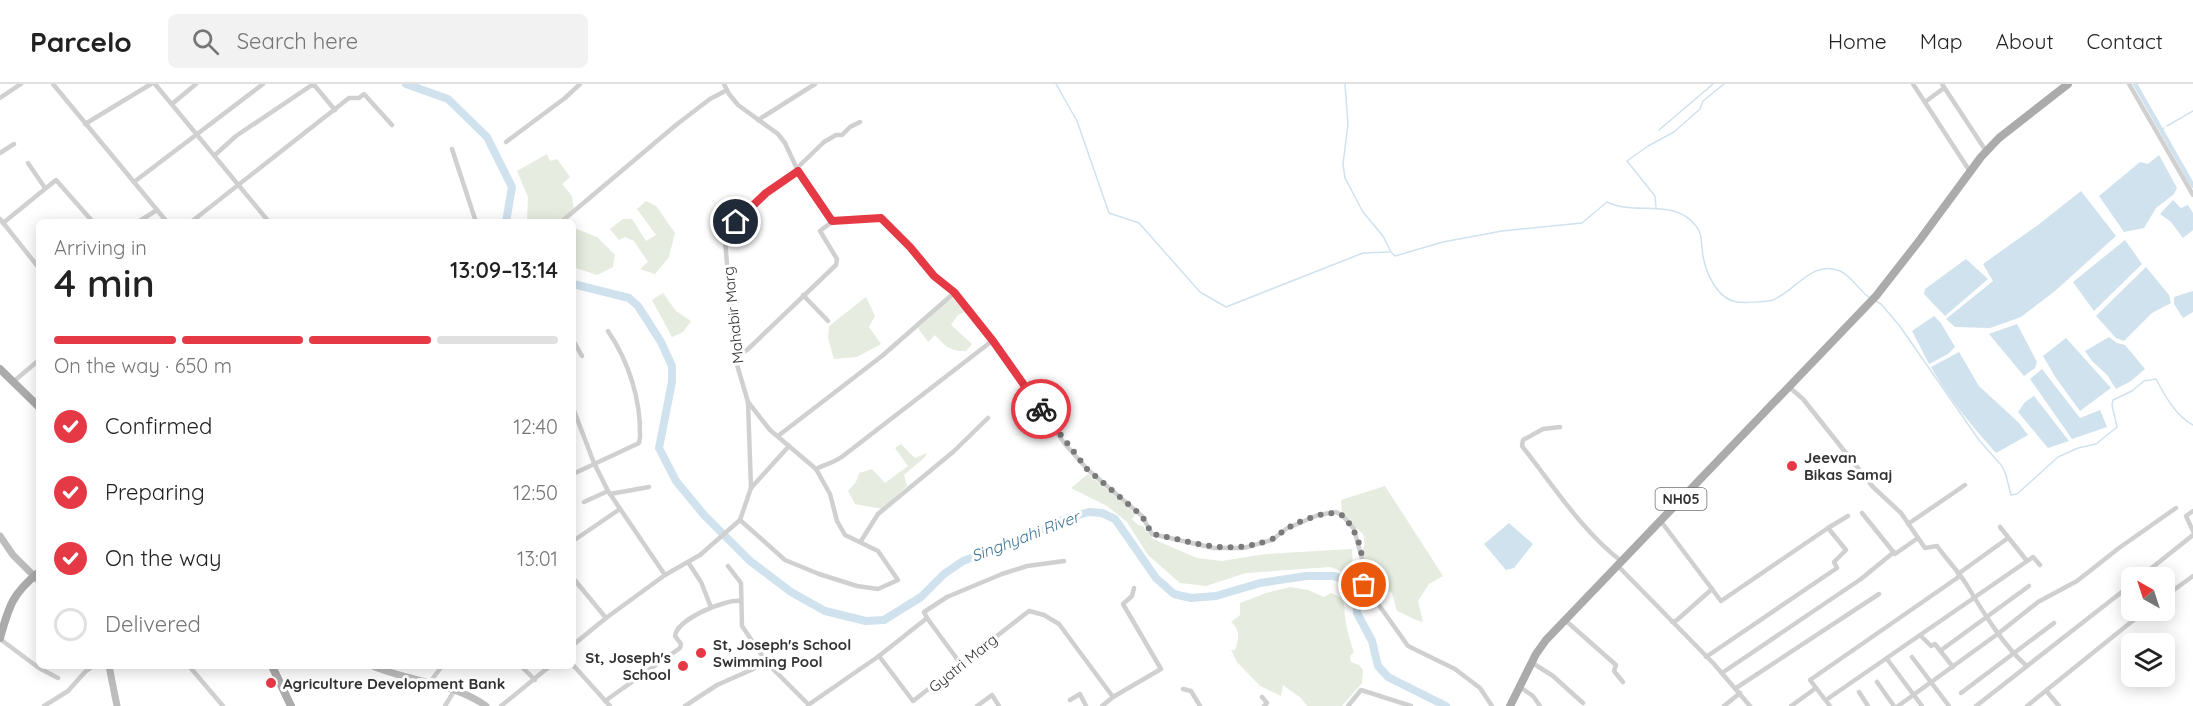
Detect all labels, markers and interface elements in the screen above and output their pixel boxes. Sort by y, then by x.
search box [168,14,588,68]
text: Parcelo [30,24,132,59]
icon: search [189,25,222,58]
text: Search here [237,27,358,55]
text: Home [1828,28,1887,54]
text: Map [1920,28,1963,54]
text: About [1996,28,2054,54]
text: Contact [2087,28,2163,54]
pin [710,196,761,247]
icon: home [719,205,752,238]
text: Arriving in [54,235,147,260]
text: 13:09–13:14 [450,256,558,284]
text: 4 min [54,258,155,307]
street label: Mahabir Marg [718,265,748,365]
text: On the way · 650 m [54,353,232,378]
courier [1011,379,1071,439]
icon: bike [1025,393,1058,426]
icon: check [54,410,87,443]
text: Confirmed [105,412,212,440]
text: 12:40 [513,414,558,439]
place label: Jeevan Bikas Samaj [1804,448,1892,484]
marker: Jeevan Bikas Samaj [1785,459,1799,473]
icon: check [54,476,87,509]
text: Preparing [105,478,205,506]
text: 12:50 [513,480,558,505]
road number: NH05 [1656,488,1706,510]
water label: Singhyahi River [968,506,1084,566]
icon: check [54,542,87,575]
text: On the way [105,544,221,572]
text: 13:01 [517,546,558,571]
pin [1338,559,1389,610]
north arrow [2121,567,2175,621]
map controls [2121,567,2175,687]
icon: bag [1347,568,1380,601]
text: Delivered [105,610,201,638]
street label: Gyatri Marg [925,630,1001,696]
button: layers [2121,633,2175,687]
place label: St, Joseph's School Swimming Pool [713,635,851,671]
marker: St, Joseph's School Swimming Pool [694,646,708,660]
place label: St, Joseph's School [585,648,671,684]
marker: St, Joseph's School [676,659,690,673]
place label: Agriculture Development Bank [283,674,505,693]
marker: Agriculture Development Bank [264,676,278,690]

